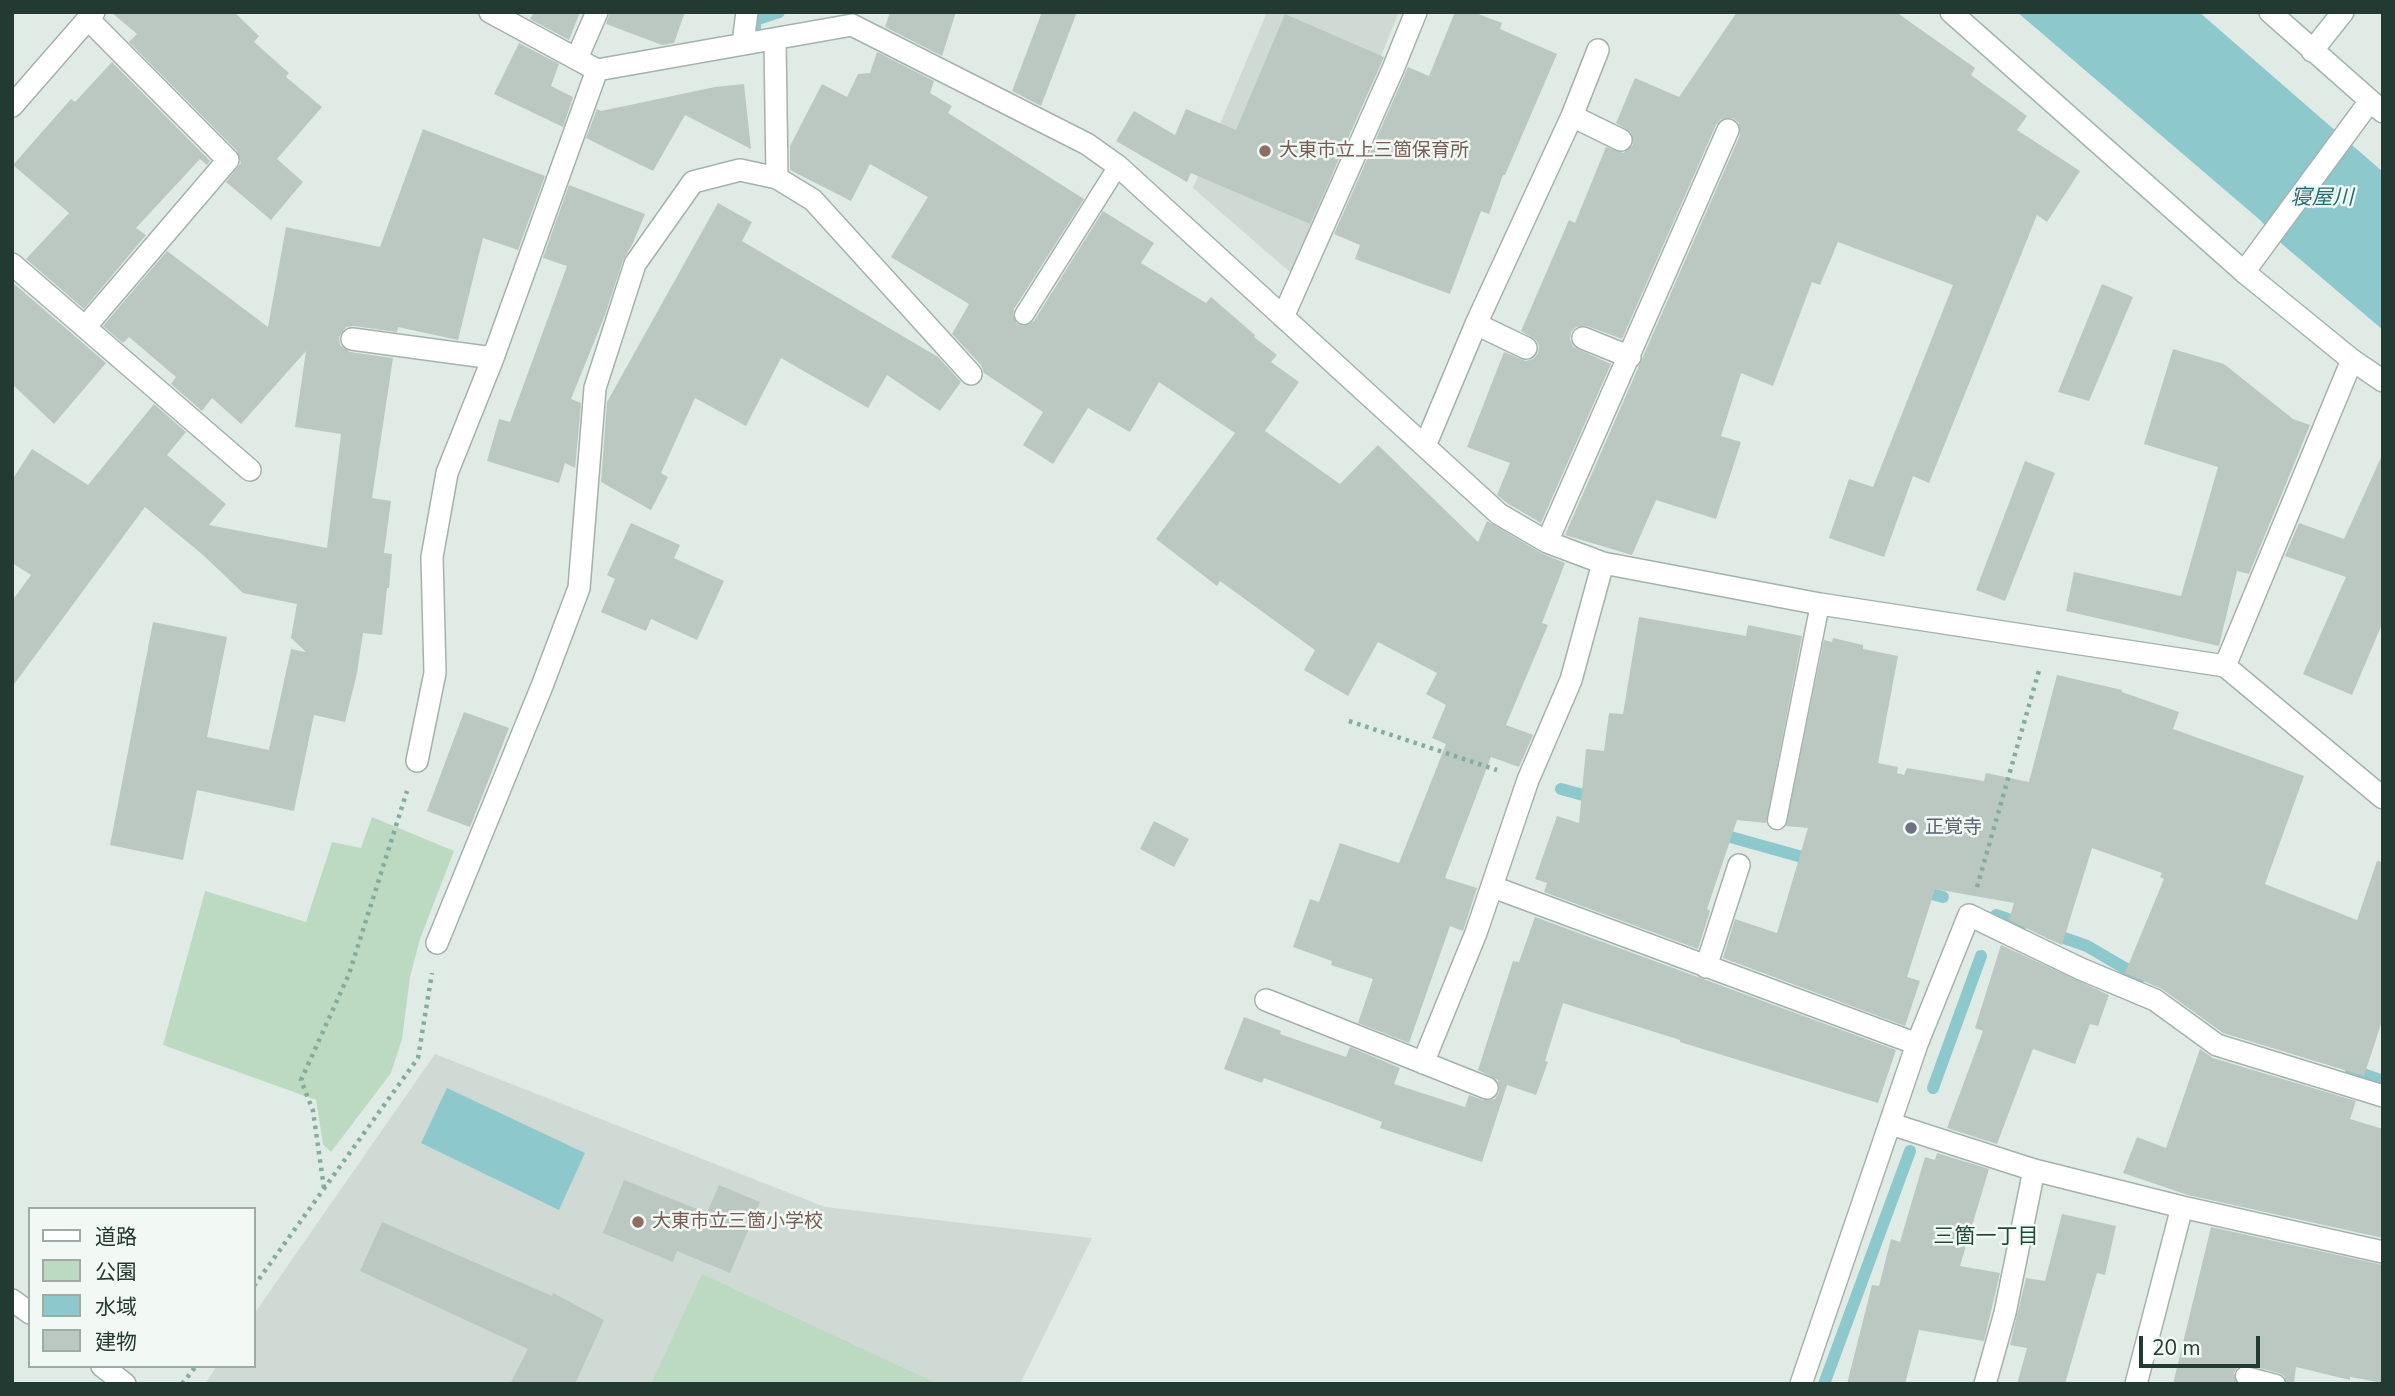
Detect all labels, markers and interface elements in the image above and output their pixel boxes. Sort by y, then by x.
place label: 大東市立上三箇保育所 [1279,140,1469,162]
marker: 大東市立上三箇保育所 [1257,143,1273,159]
water label: 寝屋川 [2291,186,2353,212]
place label: 正覚寺 [1925,817,1982,839]
marker: 正覚寺 [1903,820,1919,836]
legend [28,1207,256,1368]
place label: 大東市立三箇小学校 [652,1211,823,1233]
marker: 大東市立三箇小学校 [630,1214,646,1230]
text: 道路 [95,1223,137,1251]
district label: 三箇一丁目 [1934,1225,2038,1251]
text: 公園 [95,1258,137,1286]
text: 水域 [95,1293,137,1321]
scale bar [2143,1322,2264,1366]
text: 建物 [95,1328,137,1356]
text: 20 m [2152,1334,2201,1362]

